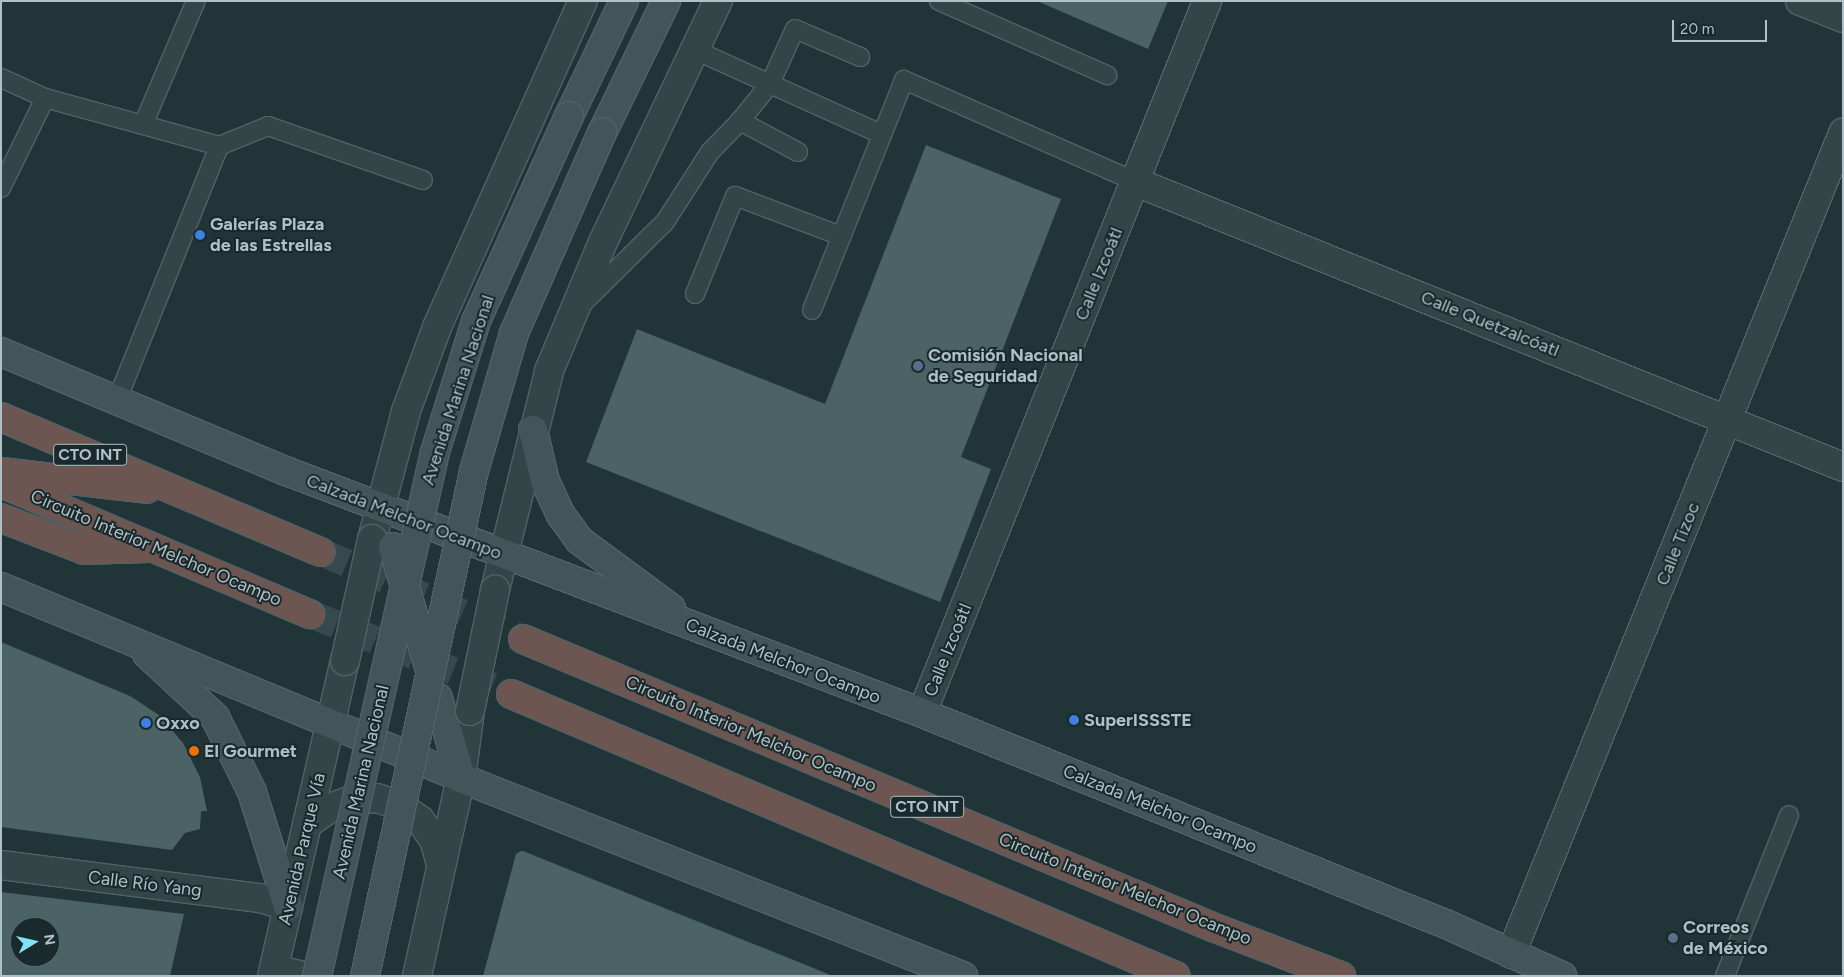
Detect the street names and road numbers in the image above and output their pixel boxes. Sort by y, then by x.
street label: Calle Izcoátl [1071,224,1127,324]
street label: Calle Quetzalcóatl [1418,286,1562,362]
street label: Avenida Marina Nacional [417,292,499,488]
road number: CTO INT [52,442,128,468]
street label: Calzada Melchor Ocampo [303,470,505,564]
street label: Circuito Interior Melchor Ocampo [27,485,285,611]
street label: Calle Tizoc [1652,499,1704,589]
street label: Calle Izcoátl [920,600,976,700]
street label: Calzada Melchor Ocampo [682,614,884,708]
street label: Circuito Interior Melchor Ocampo [622,671,880,797]
street label: Avenida Marina Nacional [328,683,394,881]
street label: Calzada Melchor Ocampo [1060,760,1260,858]
street label: Avenida Parque Vía [274,771,330,927]
road number: CTO INT [890,794,964,820]
street label: Circuito Interior Melchor Ocampo [995,828,1255,950]
street label: Calle Río Yang [87,866,203,902]

